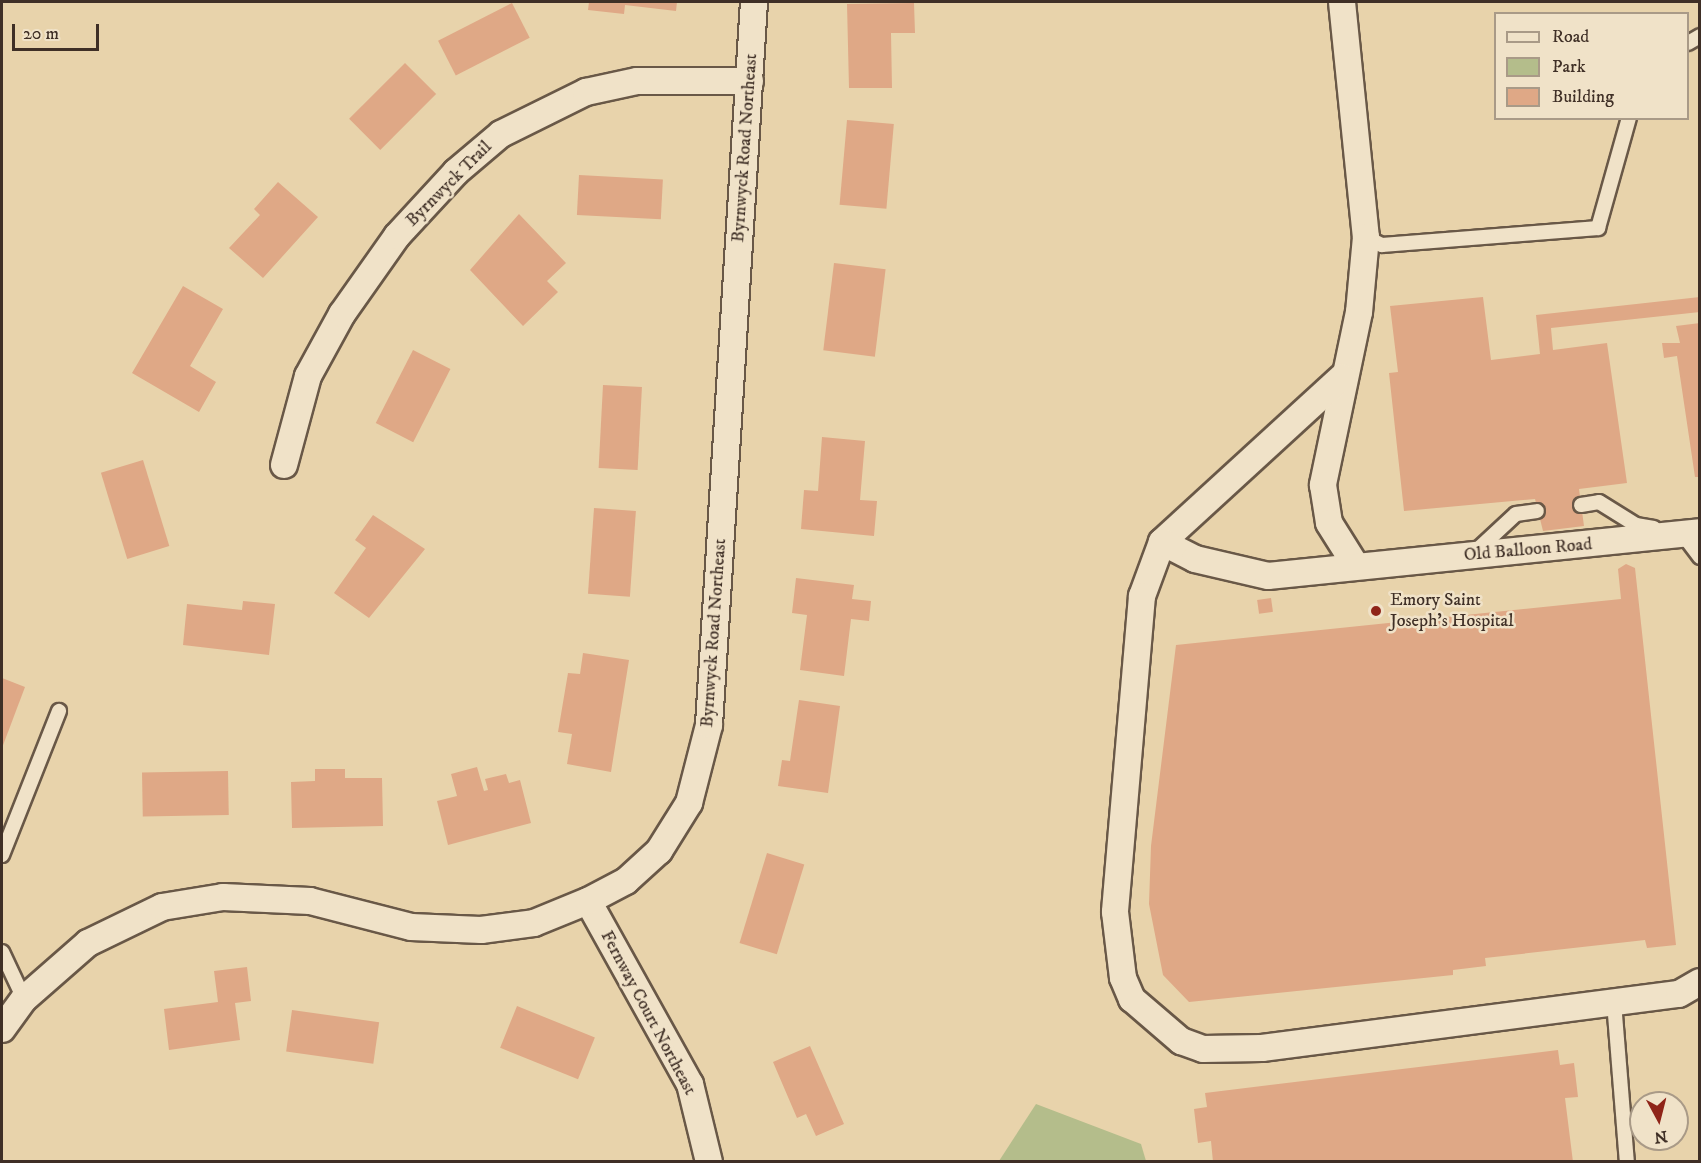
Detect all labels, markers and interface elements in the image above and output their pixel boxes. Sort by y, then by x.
scale bar [15,12,102,50]
legend [1494,12,1689,120]
text: 20 m [23,23,59,45]
text: Road [1552,26,1589,48]
street label: Byrnwyck Road Northeast [728,53,762,243]
text: Park [1552,56,1586,78]
text: Building [1552,86,1614,108]
street label: Byrnwyck Trail [402,137,496,231]
street label: Old Balloon Road [1463,534,1593,566]
street label: Byrnwyck Road Northeast [697,538,731,728]
place label: Emory Saint Joseph's Hospital [1390,590,1514,632]
marker: Emory Saint Joseph's Hospital [1367,602,1385,620]
street label: Fernway Court Northeast [595,927,701,1099]
north arrow [1629,1091,1689,1151]
text: N [1653,1126,1669,1148]

